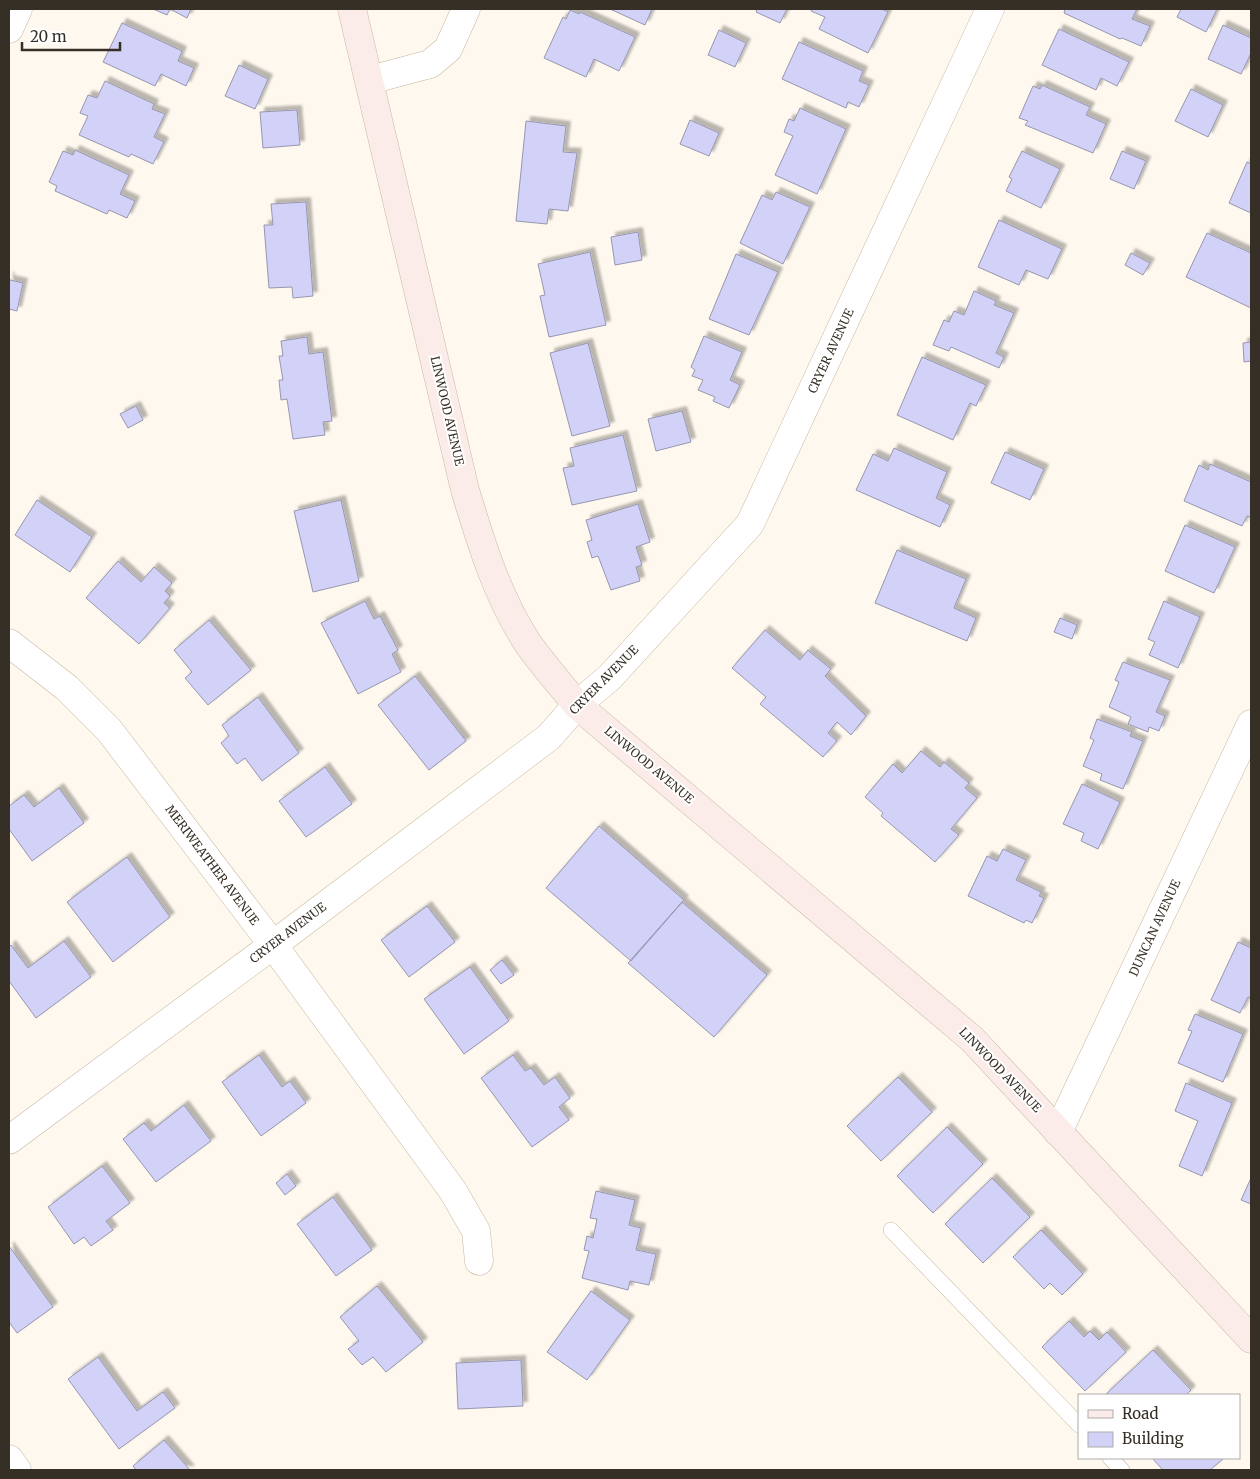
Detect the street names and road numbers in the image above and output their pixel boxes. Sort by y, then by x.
street label: CRYER AVENUE [804,306,857,396]
street label: LINWOOD AVENUE [428,355,467,468]
street label: CRYER AVENUE [566,642,642,717]
street label: LINWOOD AVENUE [602,723,697,807]
street label: MERIWEATHER AVENUE [162,802,263,928]
street label: DUNCAN AVENUE [1126,877,1184,979]
street label: CRYER AVENUE [247,899,329,966]
street label: LINWOOD AVENUE [956,1024,1045,1115]

